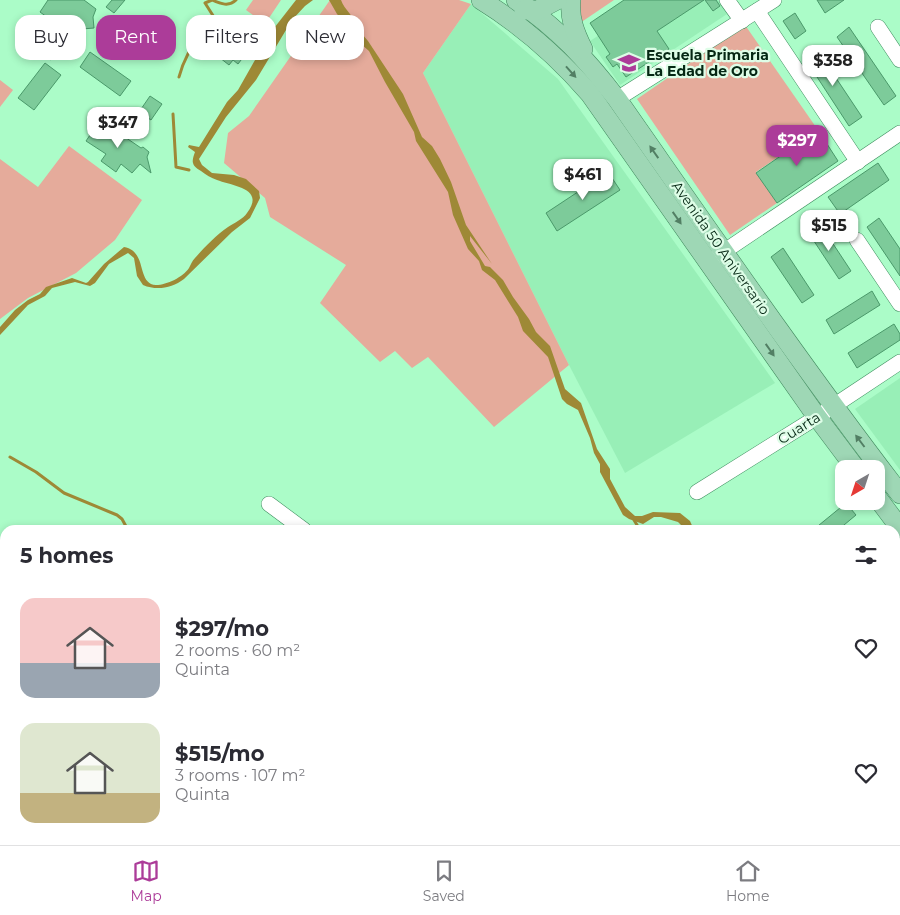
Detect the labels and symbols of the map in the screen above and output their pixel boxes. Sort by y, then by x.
pin: $358 [803,44,863,87]
place label: Escuela Primaria La Edad de Oro [646,46,769,80]
school or university icon: Escuela Primaria La Edad de Oro [616,50,642,76]
one-way arrow [565,66,577,78]
pin: $347 [88,106,148,149]
pin: $297 [767,124,827,167]
one-way arrow [649,145,659,159]
pin: $461 [553,158,613,201]
street label: Avenida 50 Aniversario [668,178,774,318]
pin: $515 [799,210,859,252]
one-way arrow [672,211,682,224]
one-way arrow [765,344,775,357]
street label: Cuarta [774,408,824,448]
one-way arrow [854,435,865,448]
north arrow [835,460,885,510]

